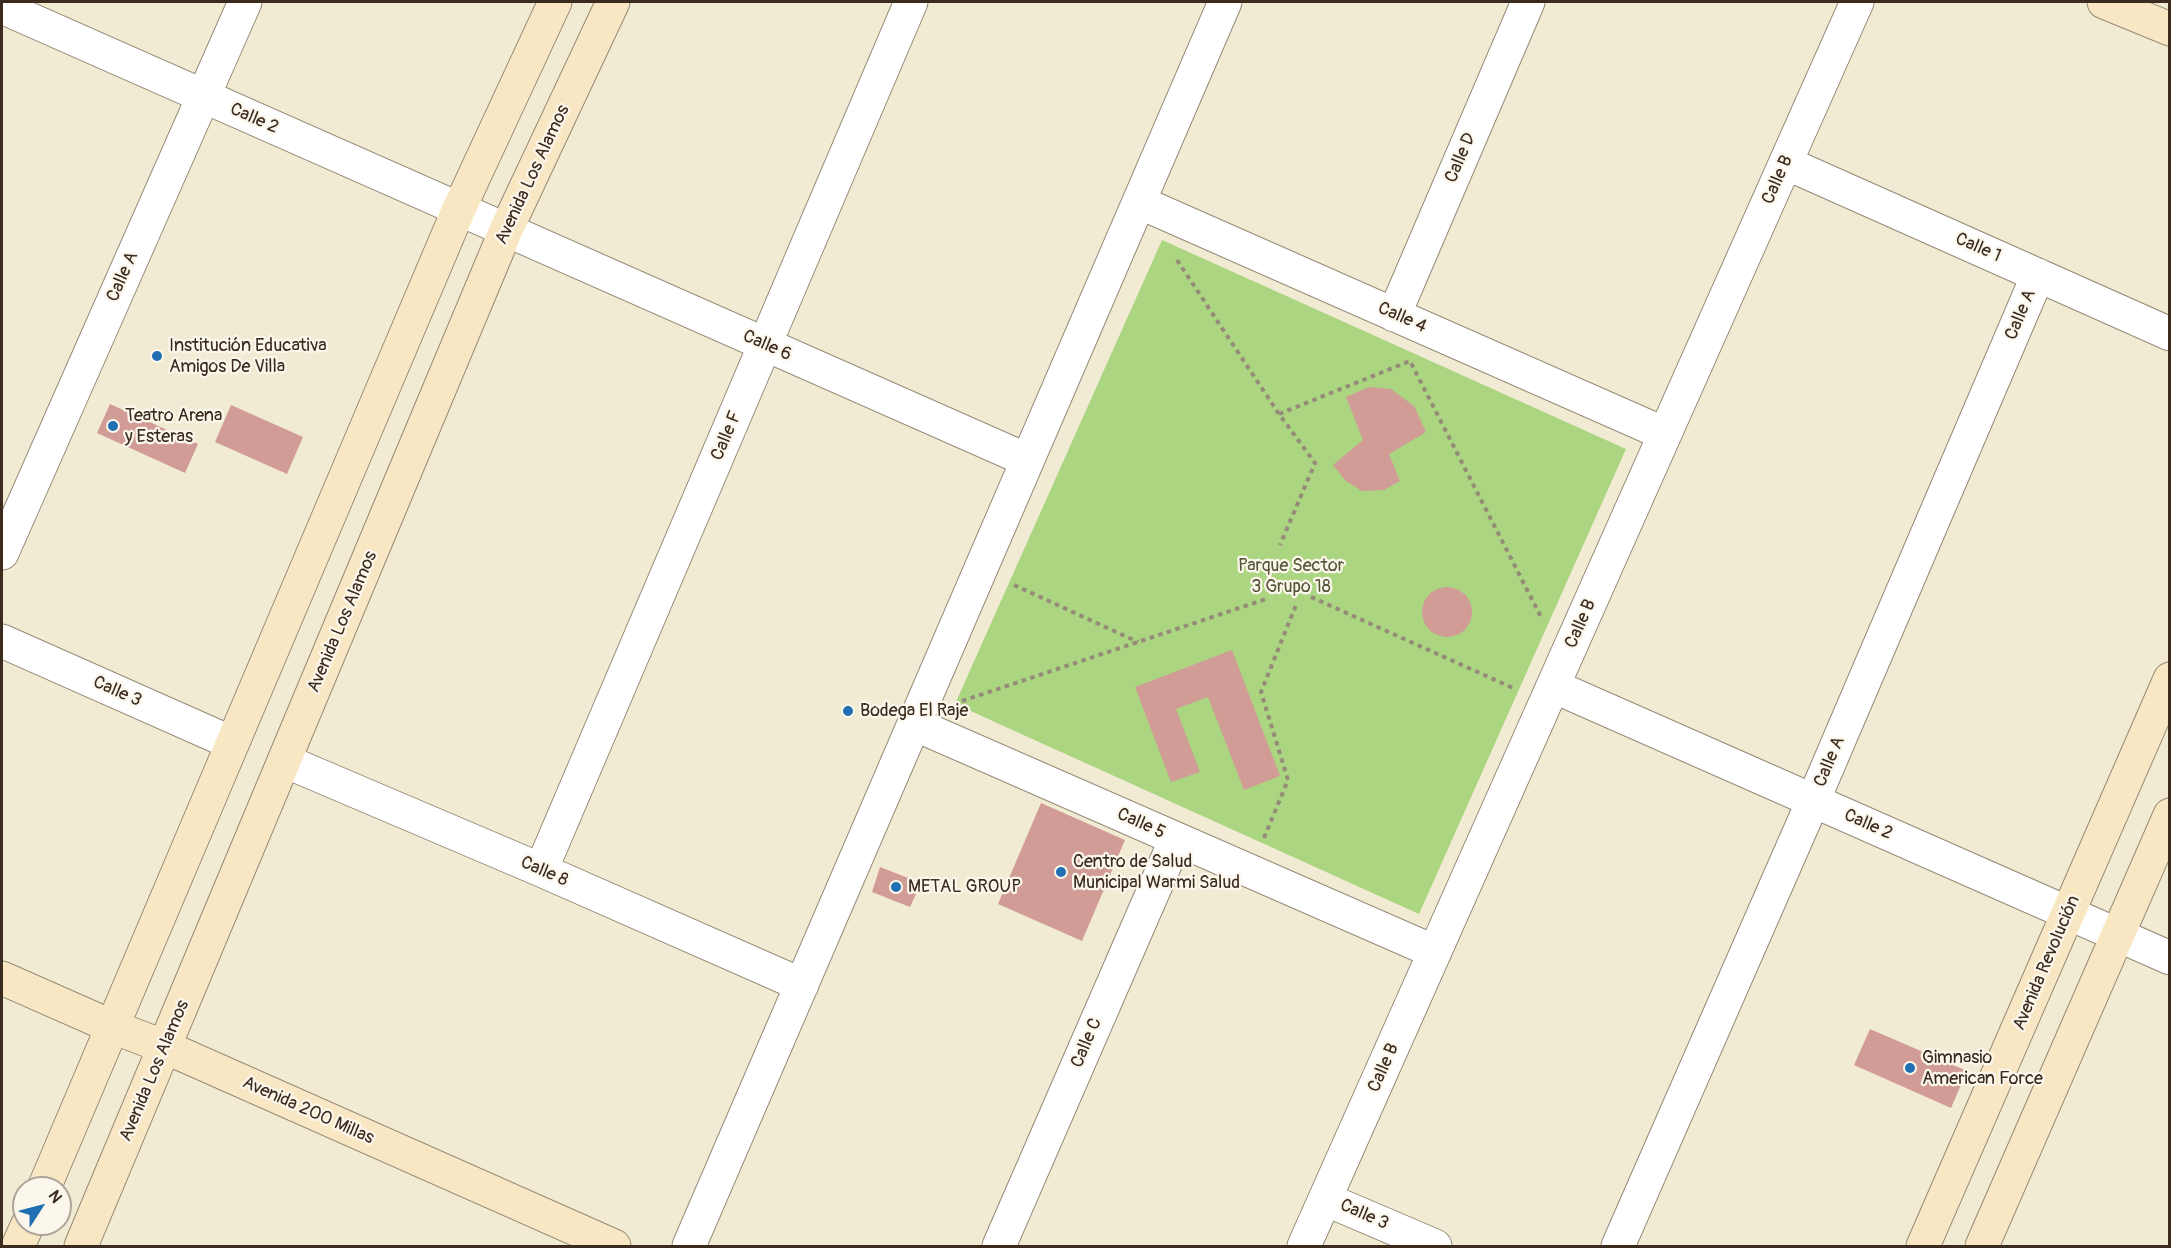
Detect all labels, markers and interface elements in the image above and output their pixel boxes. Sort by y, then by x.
street label: Calle 2 [226,99,282,139]
street label: Avenida Los Alamos [491,102,575,248]
street label: Calle D [1441,130,1481,186]
street label: Calle B [1758,152,1798,208]
street label: Calle 1 [1952,228,2004,268]
street label: Calle A [102,249,144,305]
street label: Calle A [2001,287,2041,343]
street label: Calle 4 [1374,298,1430,338]
street label: Calle 6 [739,326,795,366]
place label: Institución Educativa Amigos De Villa [169,335,327,378]
marker: Institución Educativa Amigos De Villa [150,349,164,363]
place label: Teatro Arena y Esteras [125,405,222,448]
street label: Calle F [707,408,747,464]
marker: Teatro Arena y Esteras [106,419,120,433]
street label: Avenida Los Alamos [303,548,383,696]
park label: Parque Sector 3 Grupo 18 [1238,555,1344,598]
street label: Calle B [1561,596,1601,652]
street label: Calle 3 [89,672,145,712]
place label: Bodega El Raje [860,700,968,722]
marker: Bodega El Raje [841,704,855,718]
street label: Calle A [1810,734,1850,790]
street label: Calle 5 [1114,804,1168,844]
street label: Calle 2 [1840,805,1896,845]
place label: Centro de Salud Municipal Warmi Salud [1073,851,1240,894]
street label: Calle 8 [517,852,571,892]
marker: Centro de Salud Municipal Warmi Salud [1054,865,1068,879]
place label: METAL GROUP [908,876,1021,898]
marker: METAL GROUP [889,880,903,894]
street label: Avenida Revolución [2009,892,2085,1034]
street label: Avenida Los Alamos [115,997,195,1145]
street label: Calle C [1067,1015,1107,1071]
street label: Calle B [1364,1040,1404,1096]
place label: Gimnasio American Force [1922,1047,2043,1090]
marker: Gimnasio American Force [1903,1061,1917,1075]
street label: Avenida 200 Millas [239,1072,377,1150]
north arrow [12,1176,72,1236]
text: N [44,1186,66,1207]
street label: Calle 3 [1336,1195,1392,1235]

